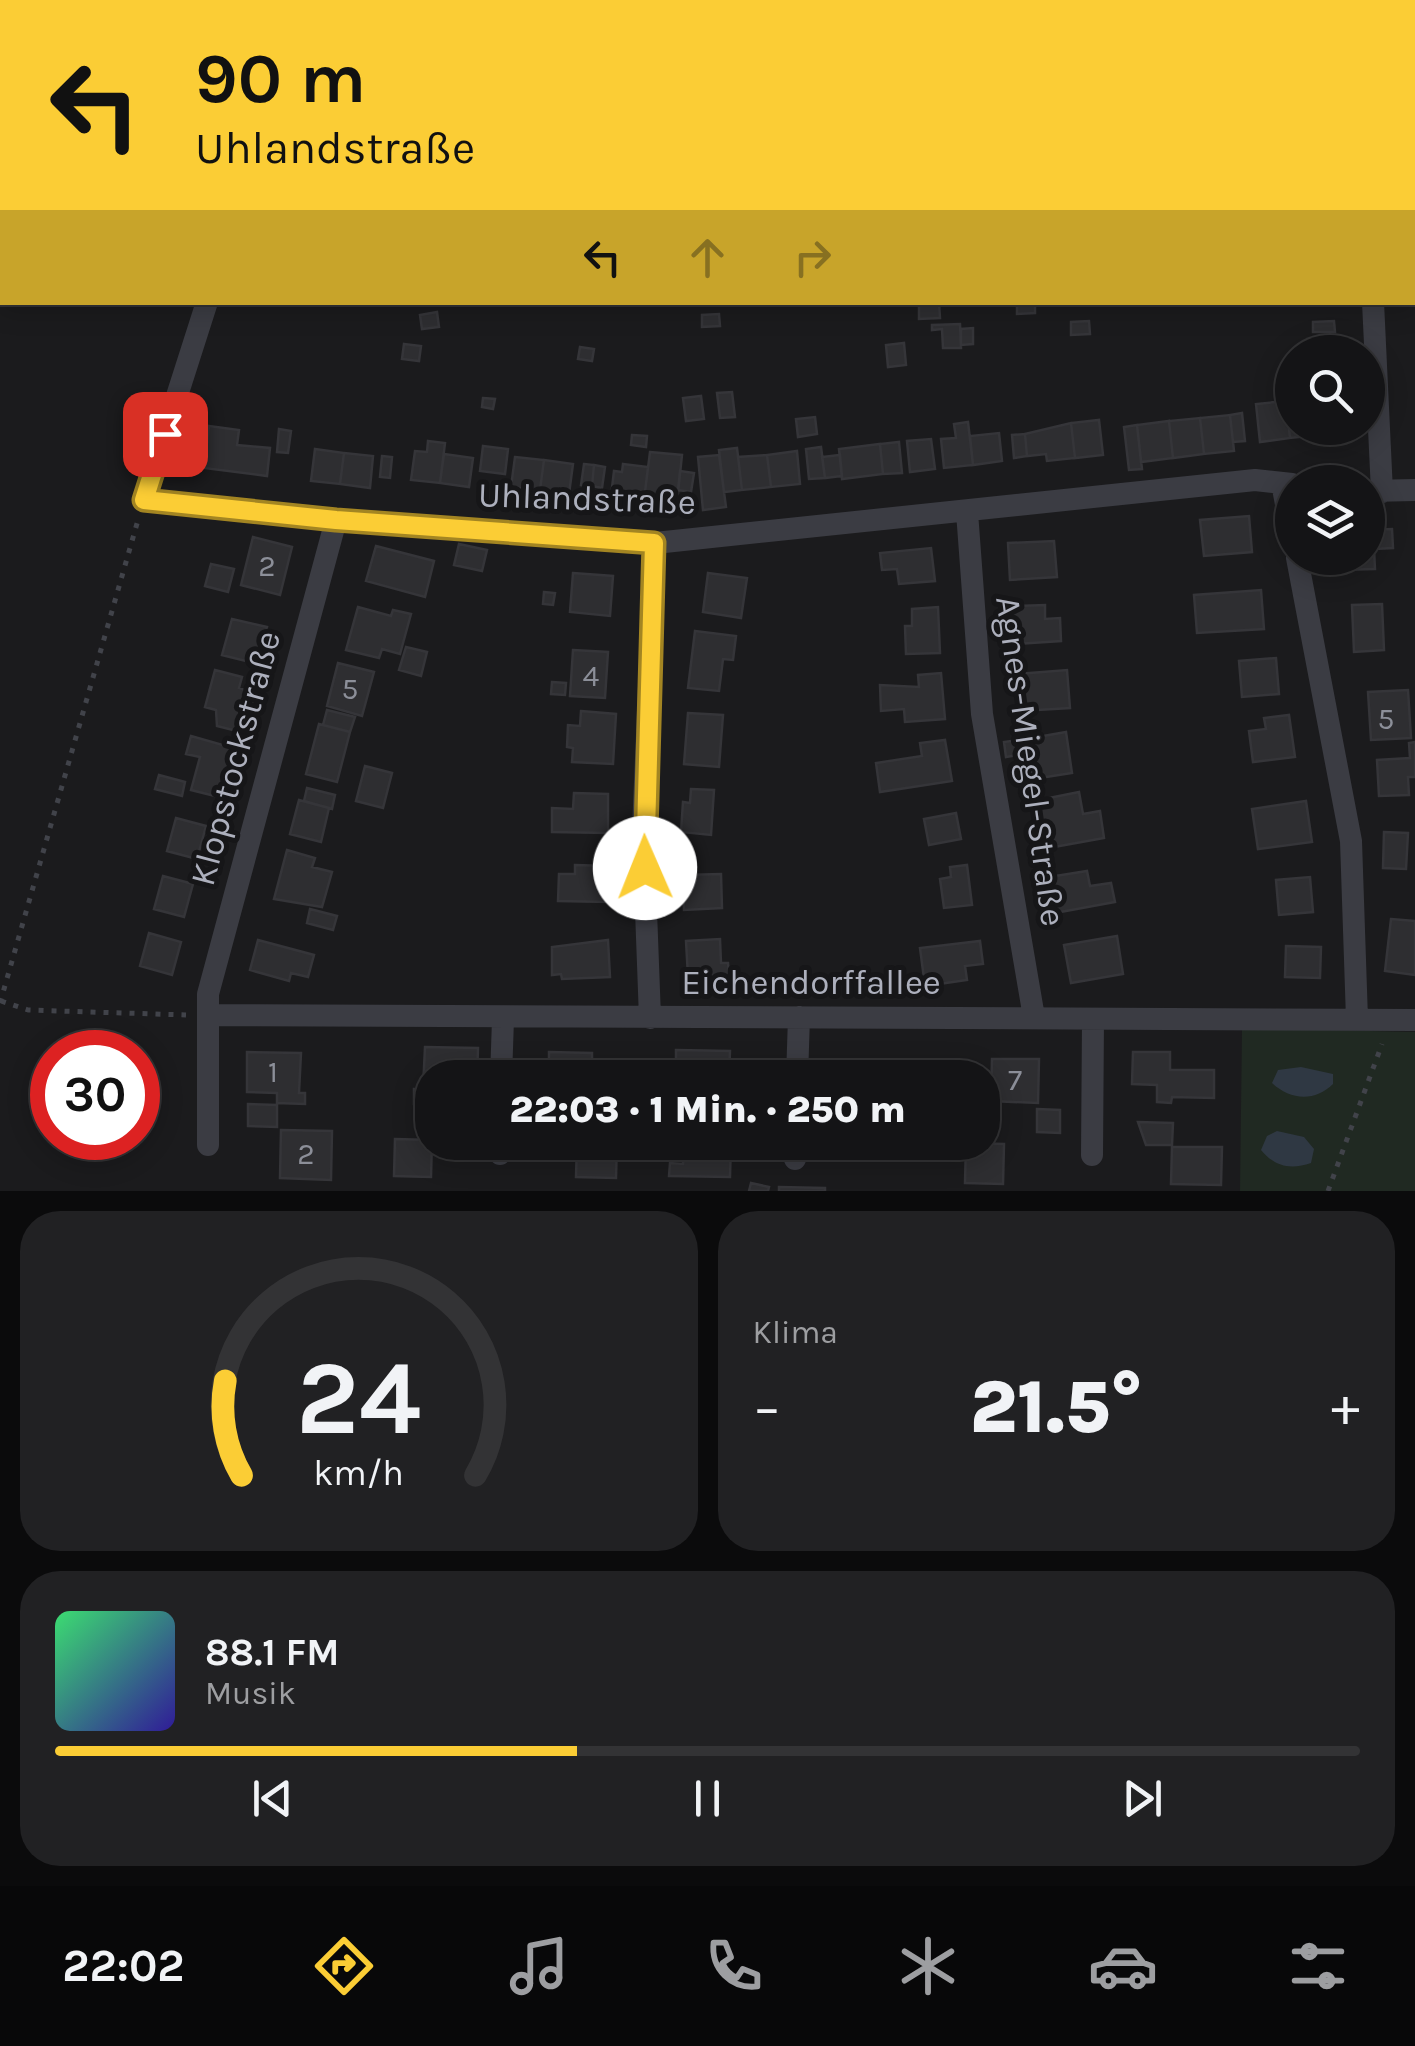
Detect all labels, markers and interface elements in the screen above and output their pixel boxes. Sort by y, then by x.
text: 90 m [195,38,366,120]
icon: left [30,40,160,170]
text: Uhlandstraße [195,122,475,174]
icon: left [575,230,630,285]
icon: ahead [680,230,735,285]
icon: right [785,230,840,285]
map controls [1275,335,1385,575]
button: search [1275,335,1385,445]
pin [123,392,208,477]
icon: arrive [138,407,193,462]
button: layers [1275,465,1385,575]
street label: Uhlandstraße [477,474,697,523]
house number: 2 [258,548,276,584]
street label: Agnes-Miegel-Straße [987,593,1074,929]
street label: Klopstockstraße [182,626,289,890]
house number: 4 [583,658,600,694]
house number: 5 [342,671,358,707]
house number: 5 [1378,701,1394,737]
position arrow [593,816,697,920]
street label: Eichendorffallee [681,962,941,1003]
speed limit sign: 30 [30,1030,160,1160]
house number: 1 [268,1054,278,1090]
house number: 7 [1008,1062,1022,1098]
text: 22:03 · 1 Min. · 250 m [509,1087,906,1132]
house number: 2 [297,1136,315,1172]
text: Klima [753,1314,838,1351]
text: 24 [296,1338,421,1459]
text: 21.5° [970,1363,1143,1451]
text: − [753,1375,781,1439]
text: + [1331,1375,1360,1439]
text: km/h [313,1452,404,1494]
text: 88.1 FM [205,1630,339,1675]
text: Musik [205,1675,296,1712]
icon: previous [245,1771,300,1826]
icon: pause [680,1771,735,1826]
icon: next [1115,1771,1170,1826]
icon: directions [309,1931,379,2001]
icon: music [504,1931,574,2001]
icon: phone [699,1931,769,2001]
icon: climate [893,1931,963,2001]
icon: car [1088,1931,1158,2001]
icon: filters [1283,1931,1353,2001]
text: 22:02 [62,1940,185,1992]

